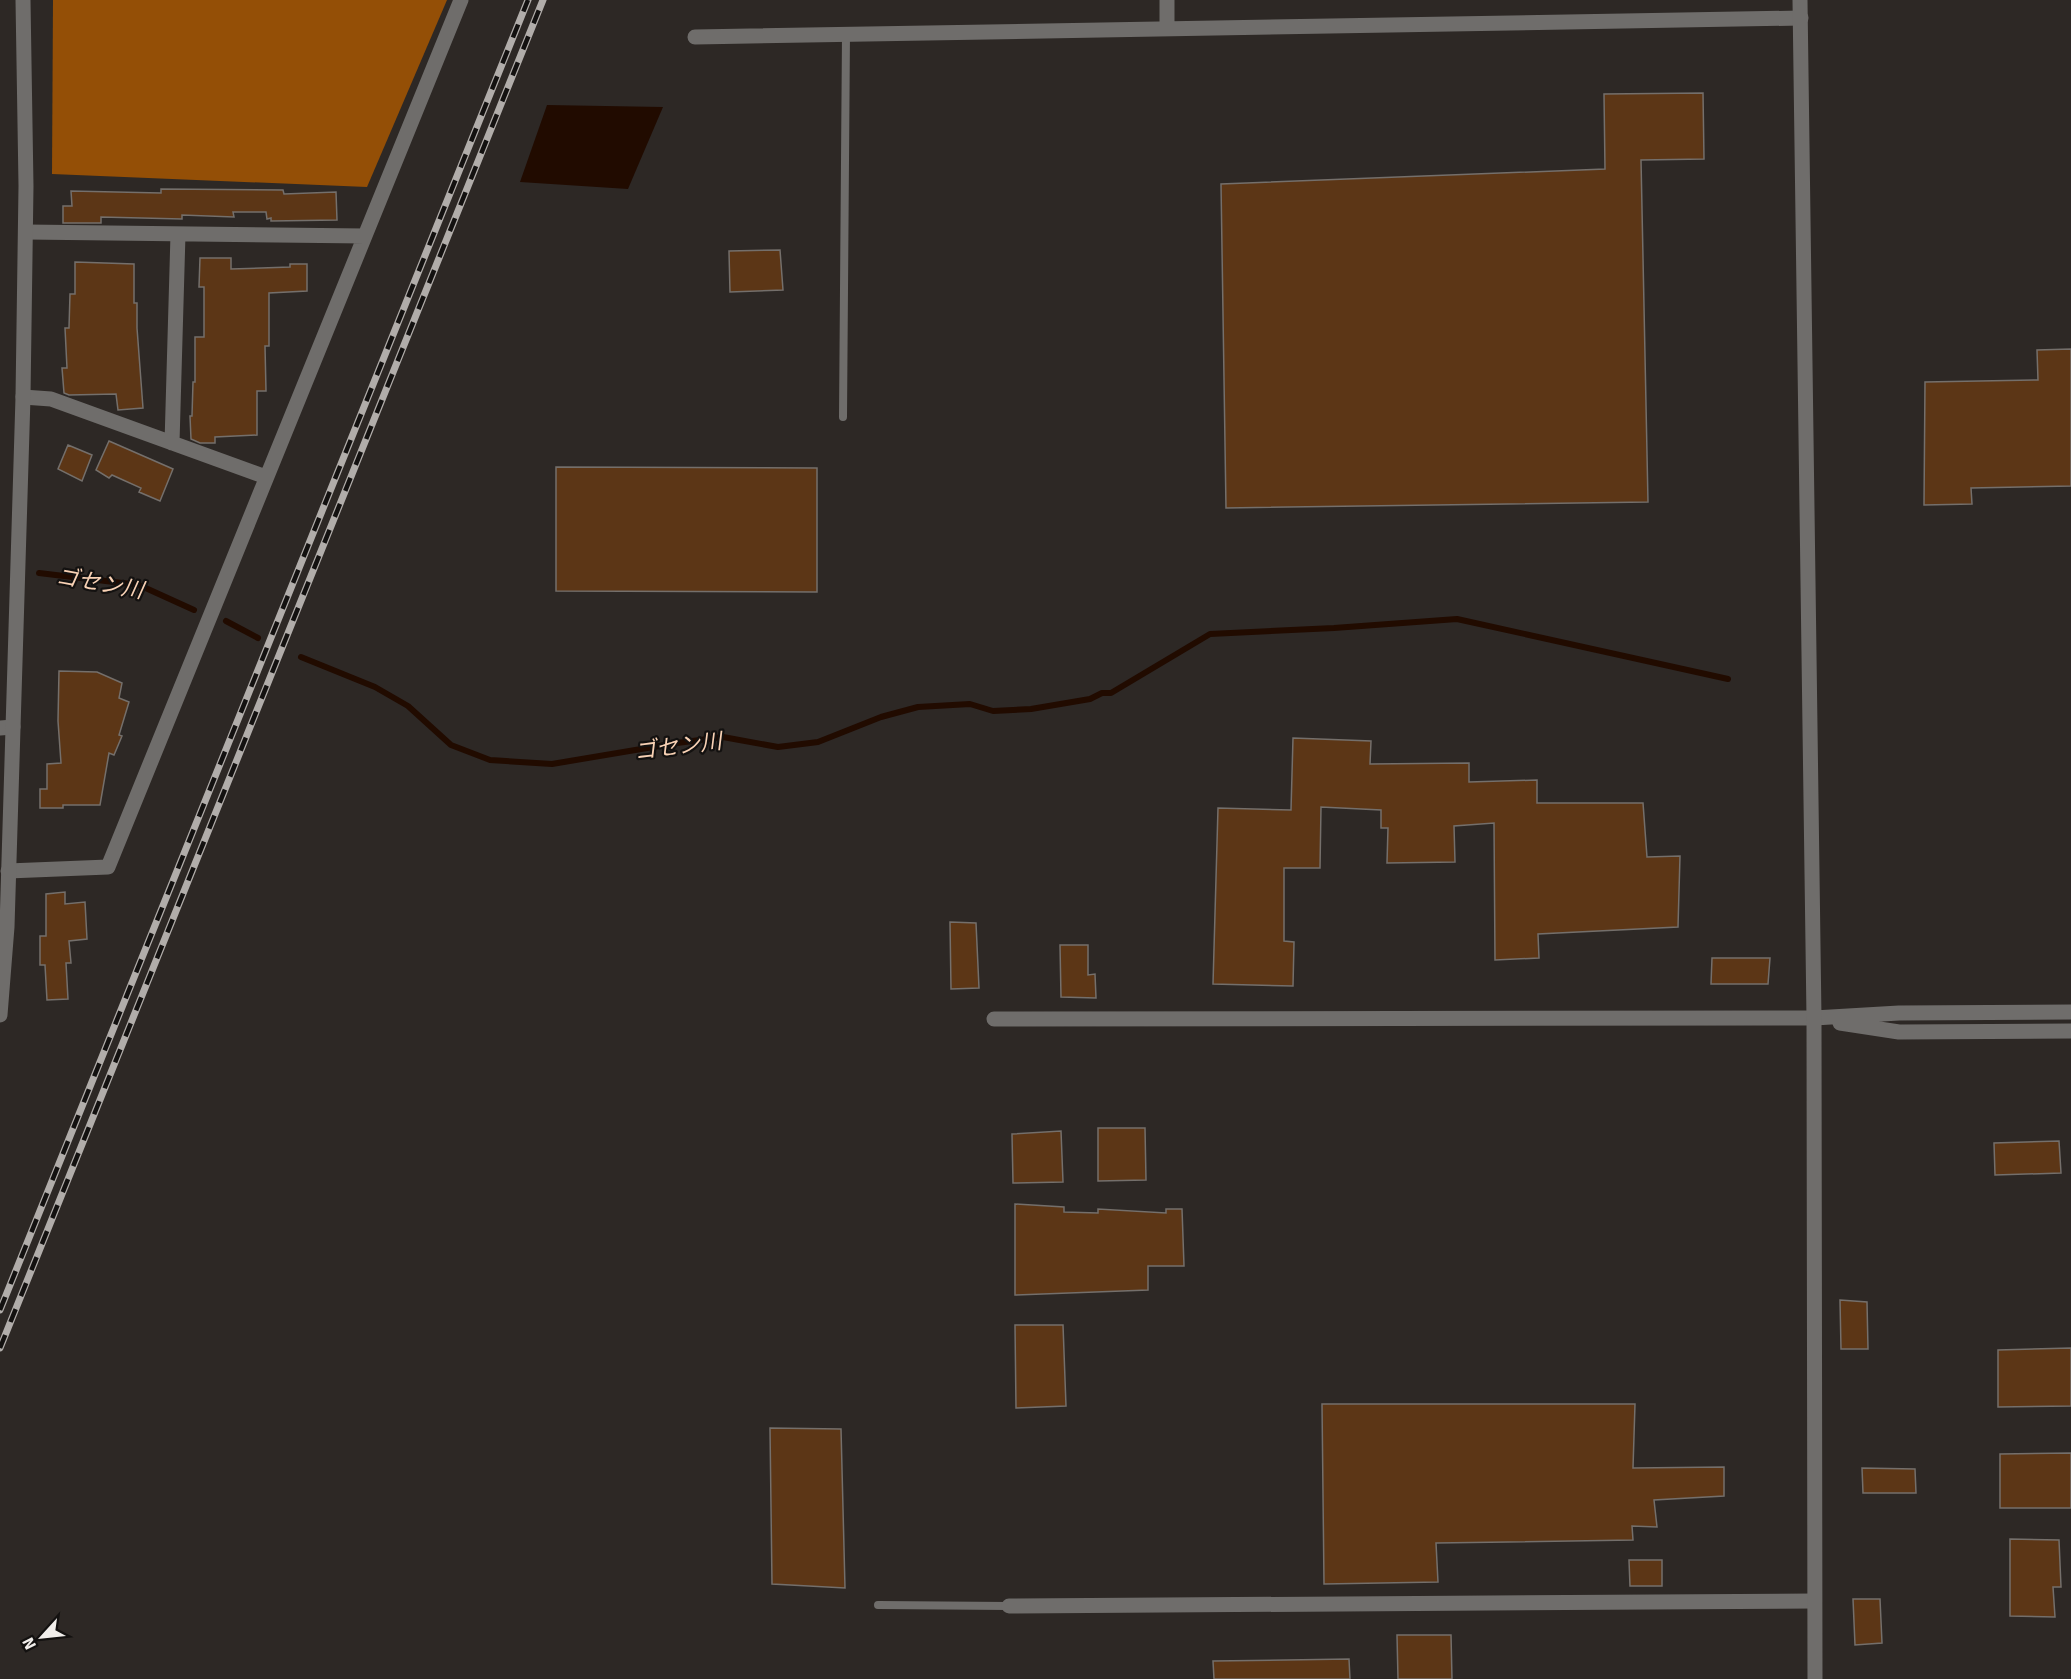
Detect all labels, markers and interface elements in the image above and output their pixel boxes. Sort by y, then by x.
water label: ゴセン川 [54,562,148,604]
water label: ゴセン川 [633,727,725,765]
north arrow [12,1607,72,1667]
text: N [18,1634,41,1653]

